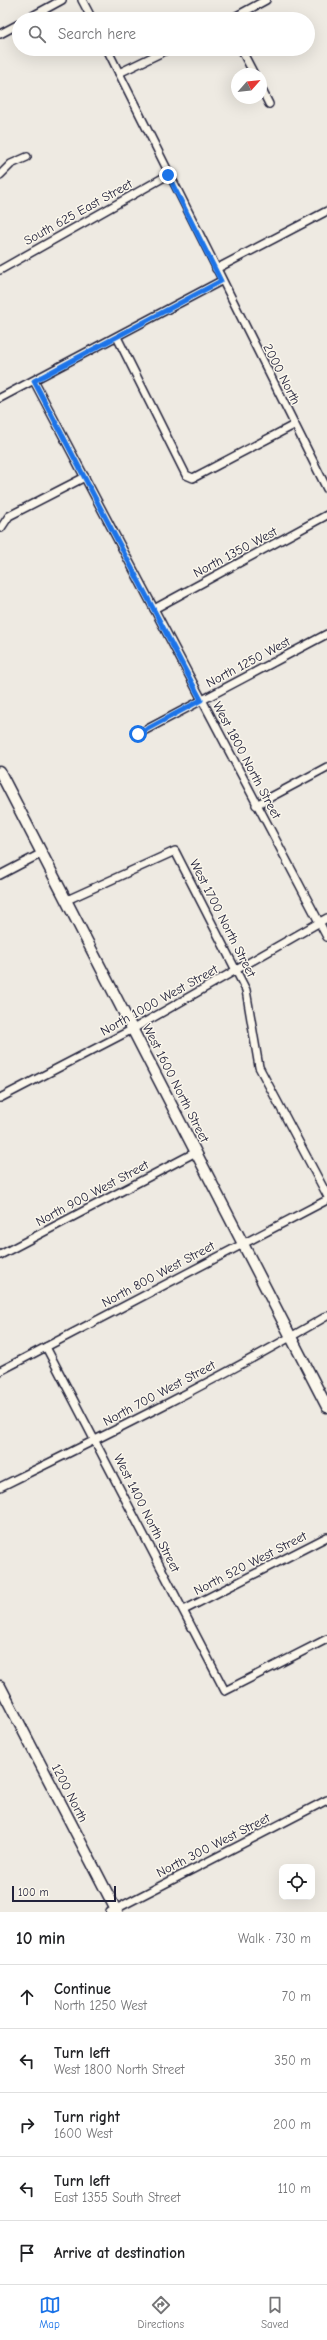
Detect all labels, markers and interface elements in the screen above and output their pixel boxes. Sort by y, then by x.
search box [12,12,315,56]
icon: search [26,23,48,45]
text: Search here [58,25,136,43]
north arrow [231,68,267,104]
route end [159,166,177,184]
street label: South 625 East Street [21,175,136,248]
street label: 2000 North [260,341,304,407]
street label: North 1350 West [191,523,281,580]
street label: North 1250 West [203,633,294,690]
street label: West 1800 North Street [210,699,285,822]
route start [129,725,147,743]
street label: West 1700 North Street [187,857,260,980]
street label: North 1000 West Street [98,961,221,1039]
street label: West 1600 North Street [140,1021,213,1146]
street label: North 900 West Street [33,1156,152,1229]
street label: North 800 West Street [99,1237,218,1310]
street label: North 700 West Street [100,1356,219,1429]
street label: West 1400 North Street [111,1452,184,1576]
street label: North 520 West Street [191,1527,310,1598]
street label: 1200 North [49,1761,91,1825]
street label: North 300 West Street [154,1809,273,1880]
map controls [279,1864,315,1900]
button: locate [279,1864,315,1900]
scale bar [12,1884,116,1903]
text: 100 m [18,1886,49,1899]
text: 10 min [16,1929,65,1948]
text: Walk · 730 m [238,1931,311,1946]
text: Continue [54,1980,111,1998]
icon: ahead [16,1986,38,2008]
text: 70 m [282,1989,311,2004]
text: North 1250 West [54,1998,147,2013]
text: Turn left [54,2044,110,2062]
icon: left [16,2050,38,2072]
text: 350 m [274,2053,311,2068]
text: West 1800 North Street [54,2062,185,2077]
text: Turn right [54,2108,120,2126]
icon: right [16,2114,38,2136]
text: 200 m [273,2117,311,2132]
text: 1600 West [54,2126,112,2141]
text: Turn left [54,2172,110,2190]
icon: left [16,2178,38,2200]
text: 110 m [278,2181,311,2196]
text: East 1355 South Street [54,2190,180,2205]
icon: arrive [16,2242,38,2264]
text: Arrive at destination [54,2244,185,2262]
tab: Map [39,2294,61,2331]
tab: Directions [138,2294,184,2331]
tab: Saved [261,2294,288,2331]

